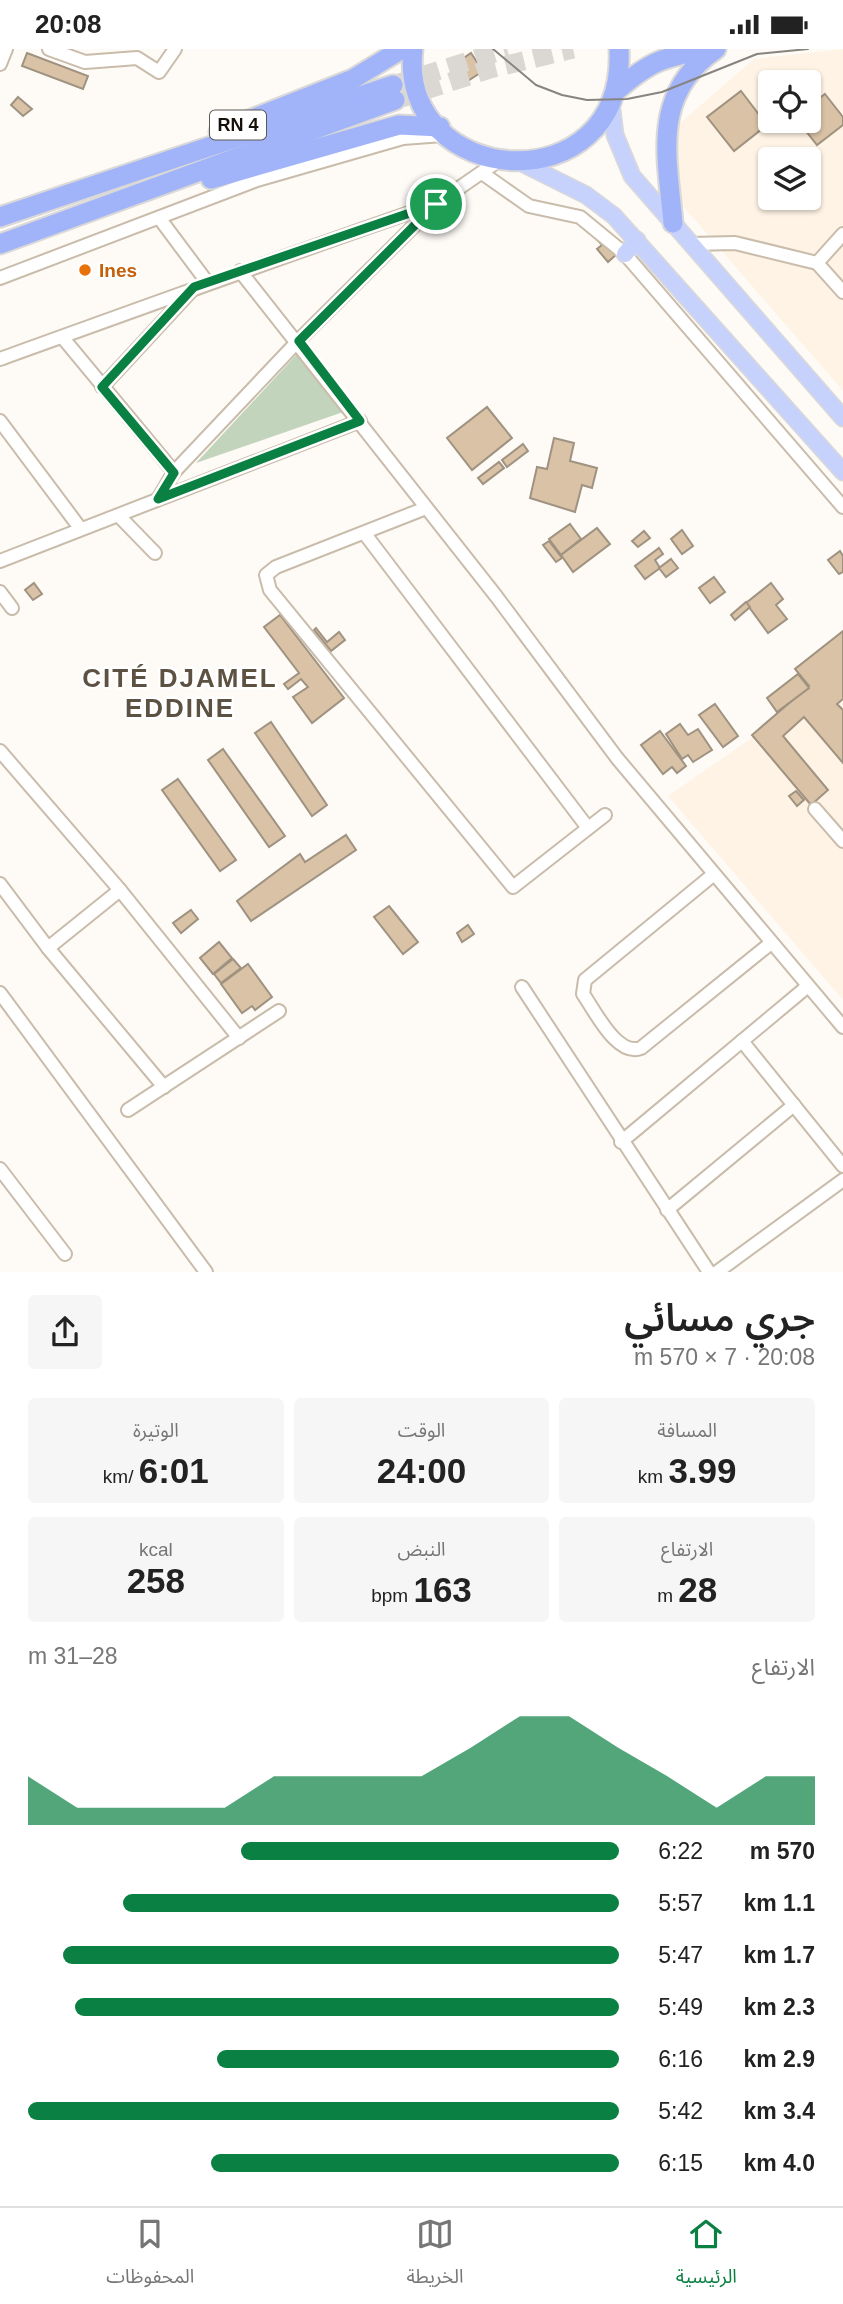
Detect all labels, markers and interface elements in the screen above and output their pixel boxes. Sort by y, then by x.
text: 20:08 [35,9,102,39]
map controls [758,70,821,210]
button: locate [758,70,821,133]
road number: RN 4 [210,111,266,139]
button: layers [758,147,821,210]
pin [406,174,466,234]
icon: arrive [417,185,455,223]
place label: Ines [99,260,137,281]
marker: Ines [77,262,93,278]
district label: CITÉ DJAMEL EDDINE [82,663,278,723]
button: share [28,1295,102,1369]
text: جري مسائي [624,1297,815,1339]
text: 20:08 · 7 × 570 m [634,1344,815,1370]
text: الوتيرة [133,1420,179,1441]
text: الوقت [398,1420,445,1441]
text: المسافة [657,1420,717,1441]
text: 6:01 [139,1451,209,1490]
text: 24:00 [377,1451,466,1490]
text: 3.99 [668,1451,737,1490]
text: /km [103,1466,139,1487]
text: km [638,1466,668,1487]
text: kcal [139,1539,173,1560]
text: النبض [397,1539,446,1560]
text: الارتفاع [661,1539,713,1560]
text: 258 [127,1561,185,1600]
text: 163 [413,1570,472,1609]
text: 28 [678,1570,717,1609]
text: bpm [371,1585,413,1606]
text: m [657,1585,678,1606]
text: 28–31 m [28,1643,118,1669]
text: الارتفاع [752,1654,815,1680]
text: 6:22 [658,1838,703,1864]
text: 570 m [750,1838,815,1864]
text: 5:57 [658,1890,703,1916]
text: 1.1 km [743,1890,815,1916]
text: 5:47 [658,1942,703,1968]
text: 1.7 km [743,1942,815,1968]
text: 5:49 [658,1994,703,2020]
text: 2.3 km [743,1994,815,2020]
text: 6:16 [658,2046,703,2072]
text: 2.9 km [743,2046,815,2072]
text: 5:42 [658,2098,703,2124]
text: 3.4 km [743,2098,815,2124]
text: 6:15 [658,2150,703,2176]
text: 4.0 km [743,2150,815,2176]
tab: المحفوظات [106,2215,194,2297]
tab: الخريطة [407,2215,464,2297]
tab: الرئيسية [676,2215,737,2297]

